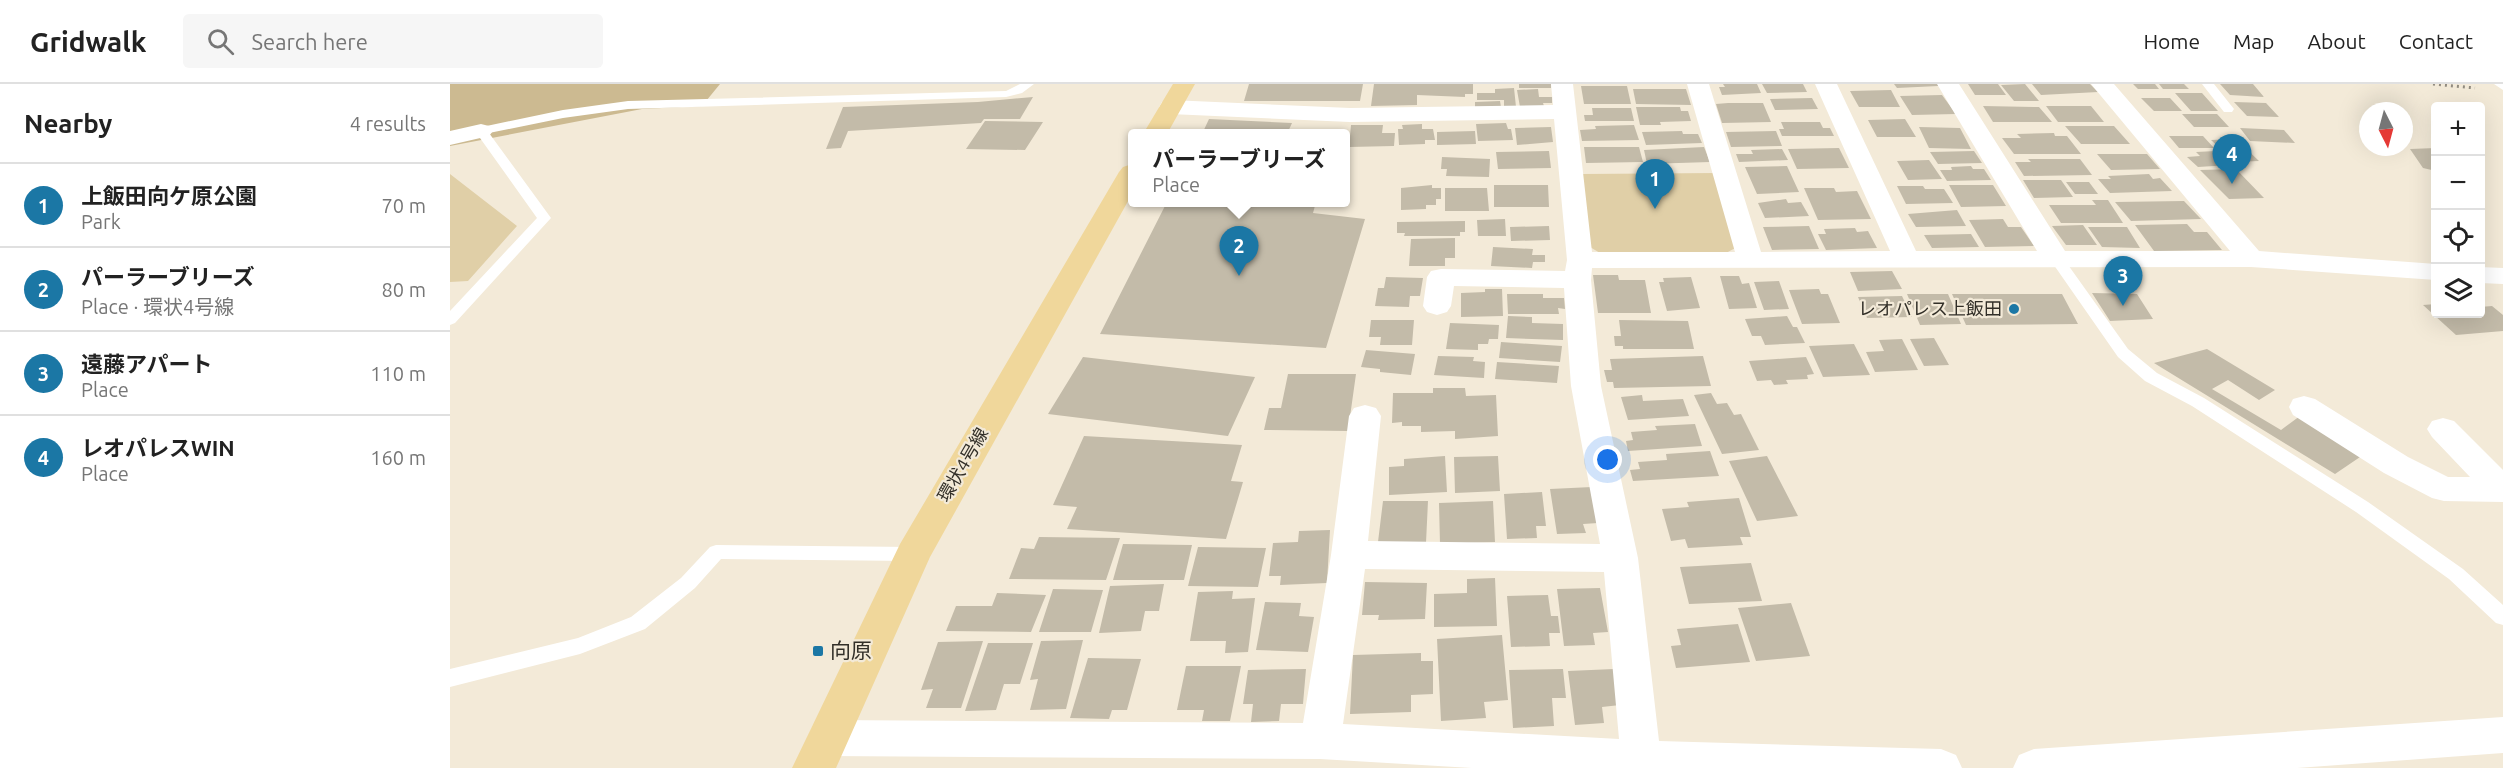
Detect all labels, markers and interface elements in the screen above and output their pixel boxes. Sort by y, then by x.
search box [183,14,603,68]
icon: search [204,25,237,58]
text: Gridwalk [30,26,147,57]
text: Search here [252,29,368,54]
text: Home [2143,29,2200,53]
text: Map [2233,29,2274,53]
text: About [2307,29,2366,53]
text: Contact [2399,29,2473,53]
north arrow [2359,102,2413,156]
map controls [2431,102,2485,318]
button: + [2431,102,2485,156]
text: Nearby [24,109,112,138]
text: 4 results [350,112,426,135]
popup [1128,129,1350,207]
pin: 4 [2212,135,2252,184]
text: パーラーブリーズ [1152,146,1326,171]
button: − [2431,156,2485,210]
pin: 1 [1636,160,1674,209]
text: Place [1152,173,1200,196]
text: 上飯田向ケ原公園 [81,183,257,208]
text: 1 [38,194,49,217]
text: 70 m [382,194,426,217]
text: Park [81,210,121,233]
button: locate [2431,210,2485,264]
pin: 2 [1220,226,1258,276]
pin: 3 [2104,256,2142,306]
text: パーラーブリーズ [81,264,255,289]
button: layers [2431,264,2485,318]
text: 2 [38,278,49,301]
text: 80 m [382,278,426,301]
text: Place · 環状4号線 [81,295,234,318]
place label: レオパレス上飯田 [1858,298,2002,318]
marker: レオパレス上飯田 [2007,302,2021,316]
text: 遠藤アパート [81,351,213,376]
text: 3 [38,362,49,385]
text: 110 m [370,362,426,385]
text: Place [81,378,129,401]
street label: 環状4号線 [933,424,991,505]
text: レオパレスWIN [81,435,235,460]
your location [1593,445,1622,474]
text: 4 [38,446,49,469]
text: 160 m [370,446,426,469]
text: Place [81,462,129,485]
place label: 向原 [830,638,872,662]
marker: 向原 [811,644,825,658]

